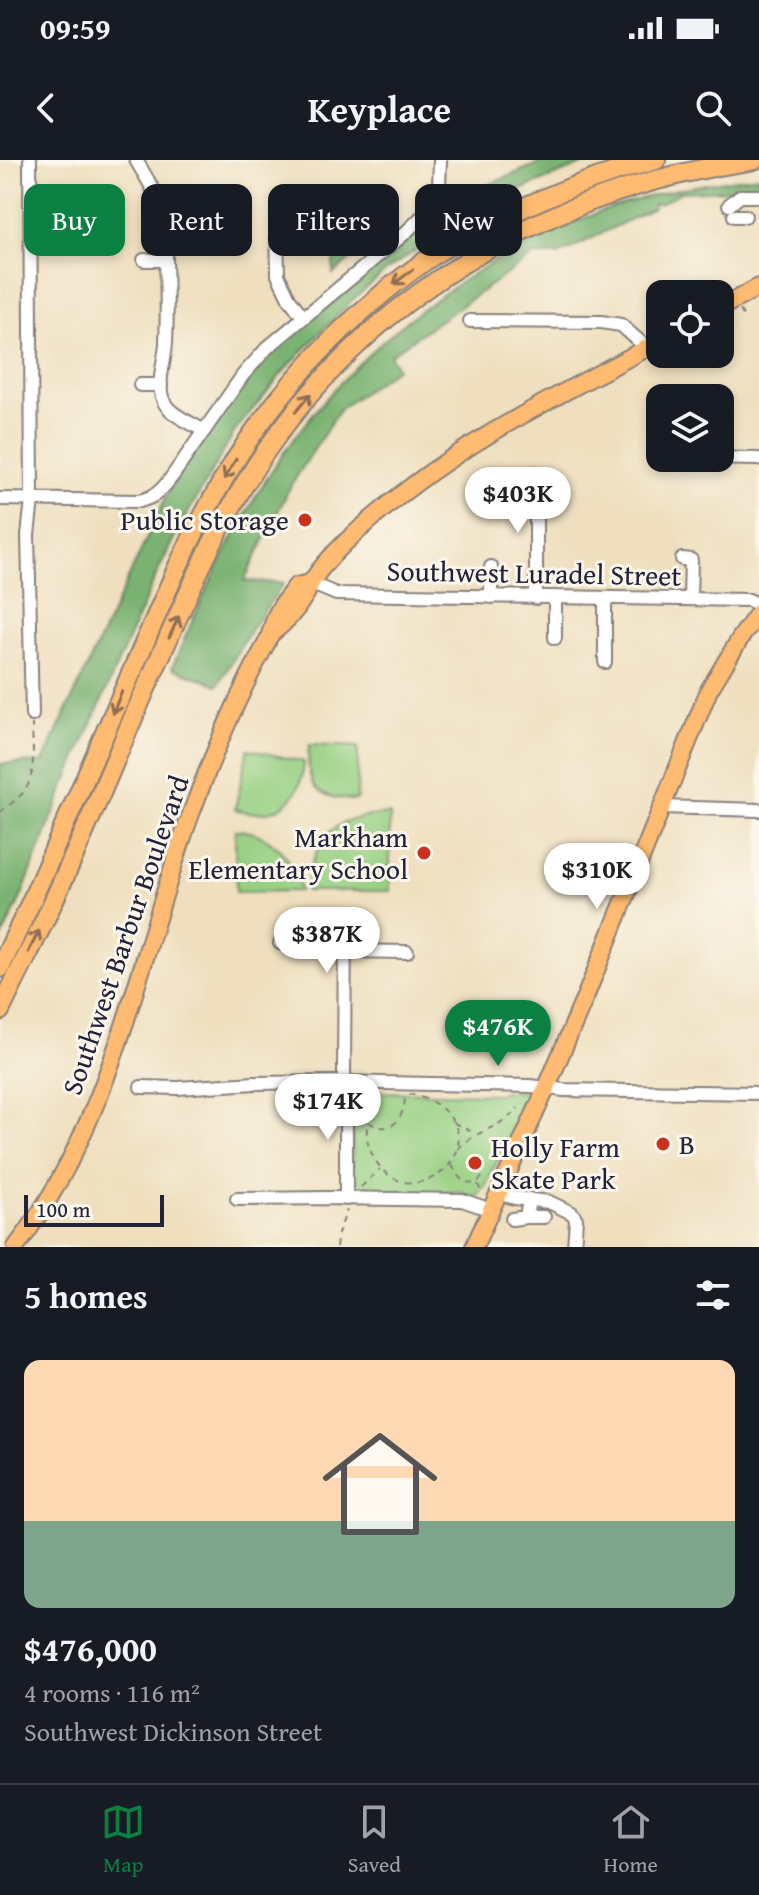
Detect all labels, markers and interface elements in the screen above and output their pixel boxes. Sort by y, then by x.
text: 09:59 [40,6,111,50]
text: Keyplace [308,82,451,135]
icon: back [24,86,68,130]
icon: search [691,86,735,130]
chip: Buy [24,184,125,256]
chip: Rent [141,184,252,256]
chip: Filters [268,184,399,256]
chip: New [415,184,522,256]
one-way arrow [393,269,414,286]
map controls [646,280,734,472]
button: locate [646,280,734,368]
button: layers [646,384,734,472]
one-way arrow [294,393,312,414]
one-way arrow [222,457,238,480]
pin: $403K [462,467,574,535]
text: $403K [483,473,553,512]
place label: Public Storage [121,499,289,540]
marker: Public Storage [296,511,314,529]
street label: Southwest Luradel Street [386,549,682,596]
one-way arrow [167,615,182,640]
one-way arrow [108,690,123,715]
street label: Southwest Barbur Boulevard [51,770,199,1100]
place label: Markham Elementary School [189,816,408,889]
pin: $310K [541,843,653,911]
marker: Markham Elementary School [415,844,433,862]
text: $310K [562,849,632,888]
pin: $387K [271,907,383,975]
text: $387K [292,913,362,952]
one-way arrow [27,930,42,954]
pin: $476K [442,1000,554,1068]
text: $476K [463,1006,533,1045]
pin: $174K [272,1074,384,1142]
text: $174K [293,1080,363,1119]
place label: B [679,1123,695,1164]
place label: Holly Farm Skate Park [491,1126,620,1199]
marker: B [654,1135,672,1153]
marker: Holly Farm Skate Park [466,1154,484,1172]
scale bar [24,1191,164,1227]
text: 100 m [36,1193,91,1225]
text: 5 homes [24,1271,148,1320]
icon: filters [691,1273,735,1317]
icon: home [308,1412,452,1556]
text: $476,000 [24,1624,157,1673]
text: 4 rooms · 116 m² [24,1673,200,1712]
text: Southwest Dickinson Street [24,1712,322,1751]
tab: Map [101,1800,145,1880]
tab: Saved [348,1800,401,1880]
tab: Home [604,1800,658,1880]

